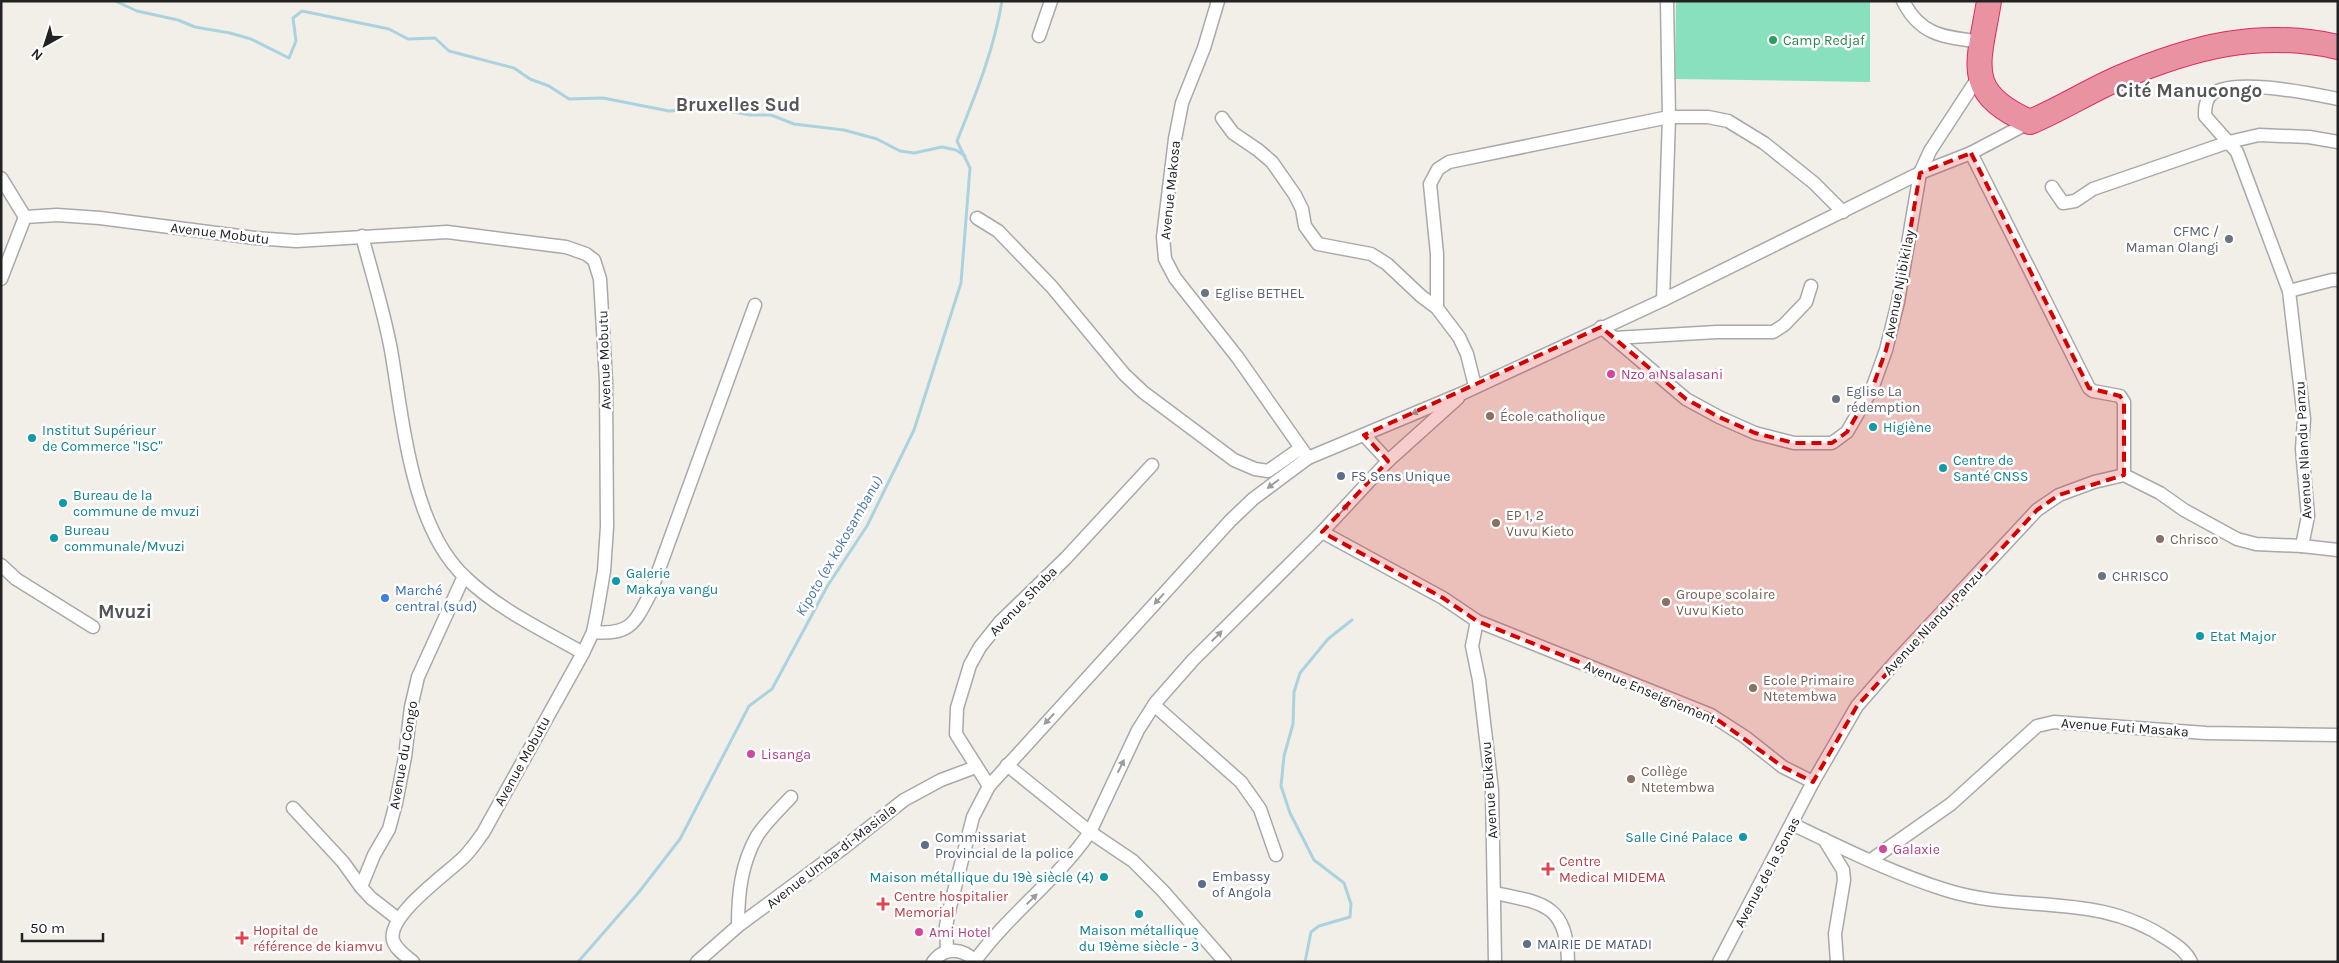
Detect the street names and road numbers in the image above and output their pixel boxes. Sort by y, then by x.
street label: Avenue Makosa [1157,140,1184,240]
street label: Avenue Mobutu [170,219,270,248]
street label: Avenue Njibikilay [1881,228,1918,340]
street label: Avenue Mobutu [594,310,615,410]
street label: Avenue Nlandu Panzu [2291,381,2316,519]
street label: Avenue Shaba [986,563,1061,640]
street label: Avenue Nlandu Panzu [1880,566,1987,679]
street label: Avenue Enseignement [1581,657,1718,728]
street label: Avenue du Congo [386,700,421,811]
street label: Avenue Mobutu [491,714,554,809]
street label: Avenue Futi Masaka [2061,715,2189,740]
street label: Avenue Bukavu [1478,741,1501,839]
street label: Avenue Umba-di-Masiala [763,800,900,912]
street label: Avenue de la Sonas [1731,814,1804,930]

